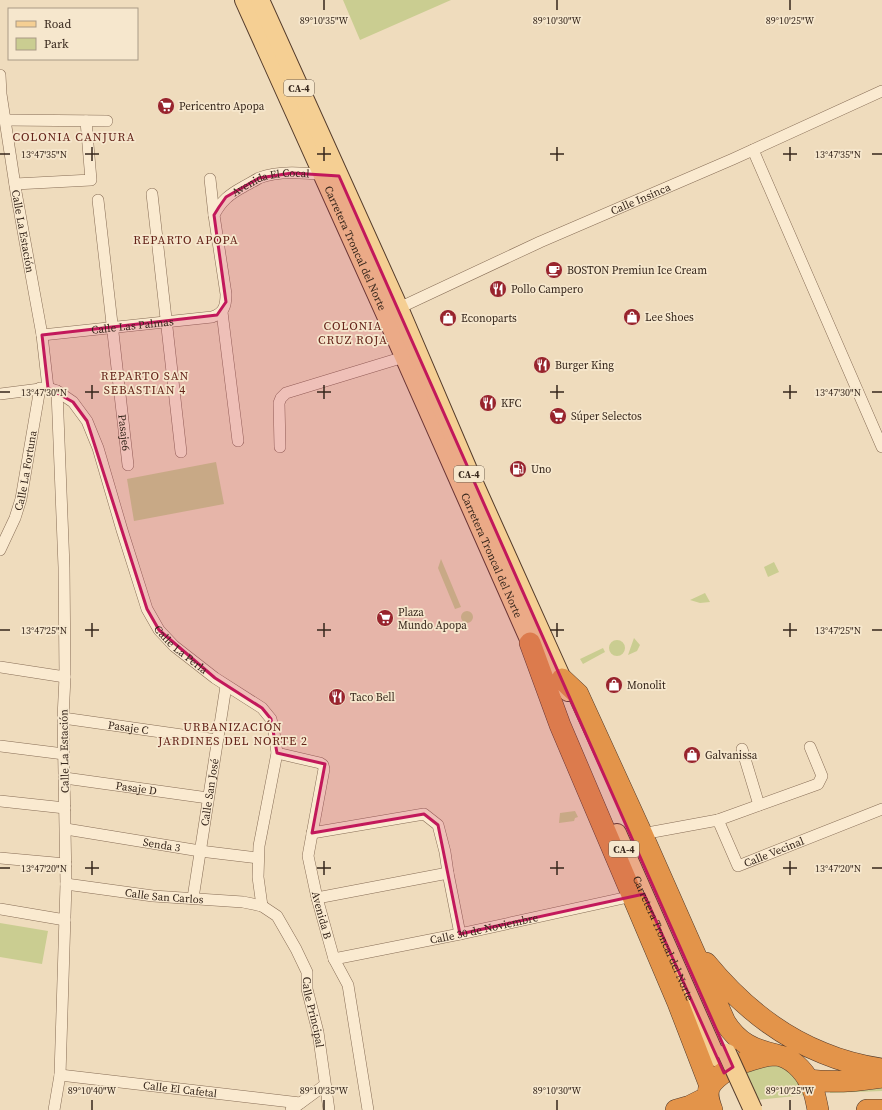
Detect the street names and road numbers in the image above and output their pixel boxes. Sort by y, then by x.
road number: CA-4 [284,80,314,96]
street label: Avenida El Cocal [229,166,310,200]
street label: Calle Insinca [608,180,673,219]
street label: Carretera Troncal del Norte [321,184,390,313]
street label: Calle La Estación [8,189,38,274]
street label: Calle Las Palmas [91,314,175,338]
street label: Pasaje6 [114,414,133,452]
street label: Calle La Fortuna [11,429,41,513]
road number: CA-4 [454,466,484,482]
street label: Carretera Troncal del Norte [457,491,526,621]
street label: Calle La Perla [150,623,211,678]
street label: Calle La Estación [56,709,73,793]
street label: Pasaje C [107,718,150,738]
street label: Calle San José [197,757,223,827]
street label: Pasaje D [115,778,158,799]
street label: Calle Vecinal [742,834,806,871]
street label: Senda 3 [142,835,182,856]
road number: CA-4 [609,841,639,857]
street label: Carretera Troncal del Norte [629,874,697,1004]
street label: Calle San Carlos [124,885,204,907]
street label: Avenida B [308,890,335,941]
street label: Calle 30 de Noviembre [429,910,540,948]
street label: Calle Principal [299,977,327,1049]
street label: Calle El Cafetal [142,1078,218,1101]

